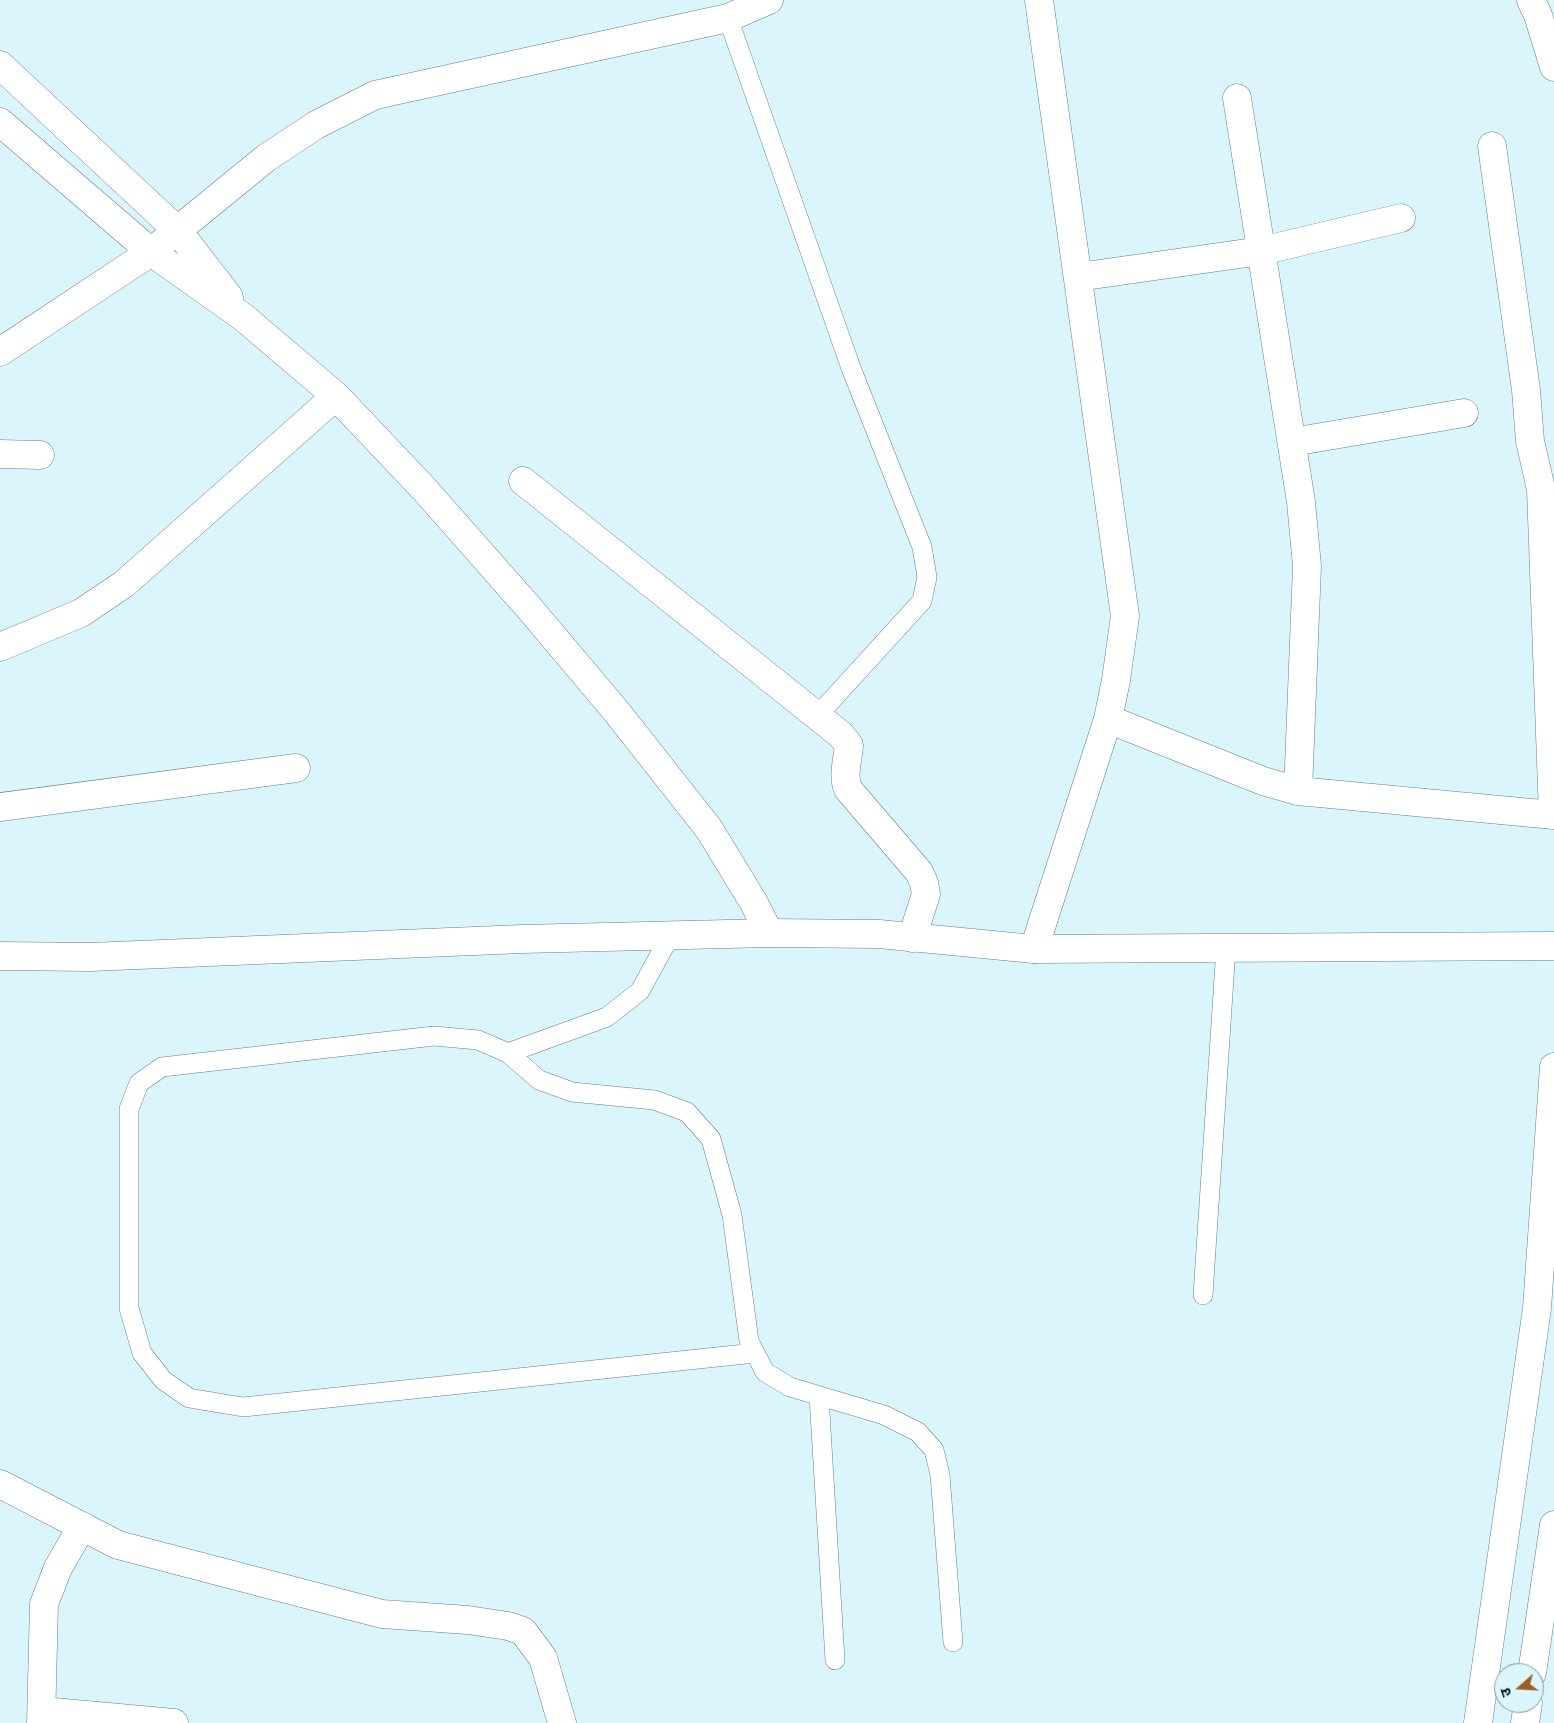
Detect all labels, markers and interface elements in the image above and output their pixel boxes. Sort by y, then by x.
north arrow [1494,1663,1544,1713]
text: उ [1497,1686,1515,1699]

